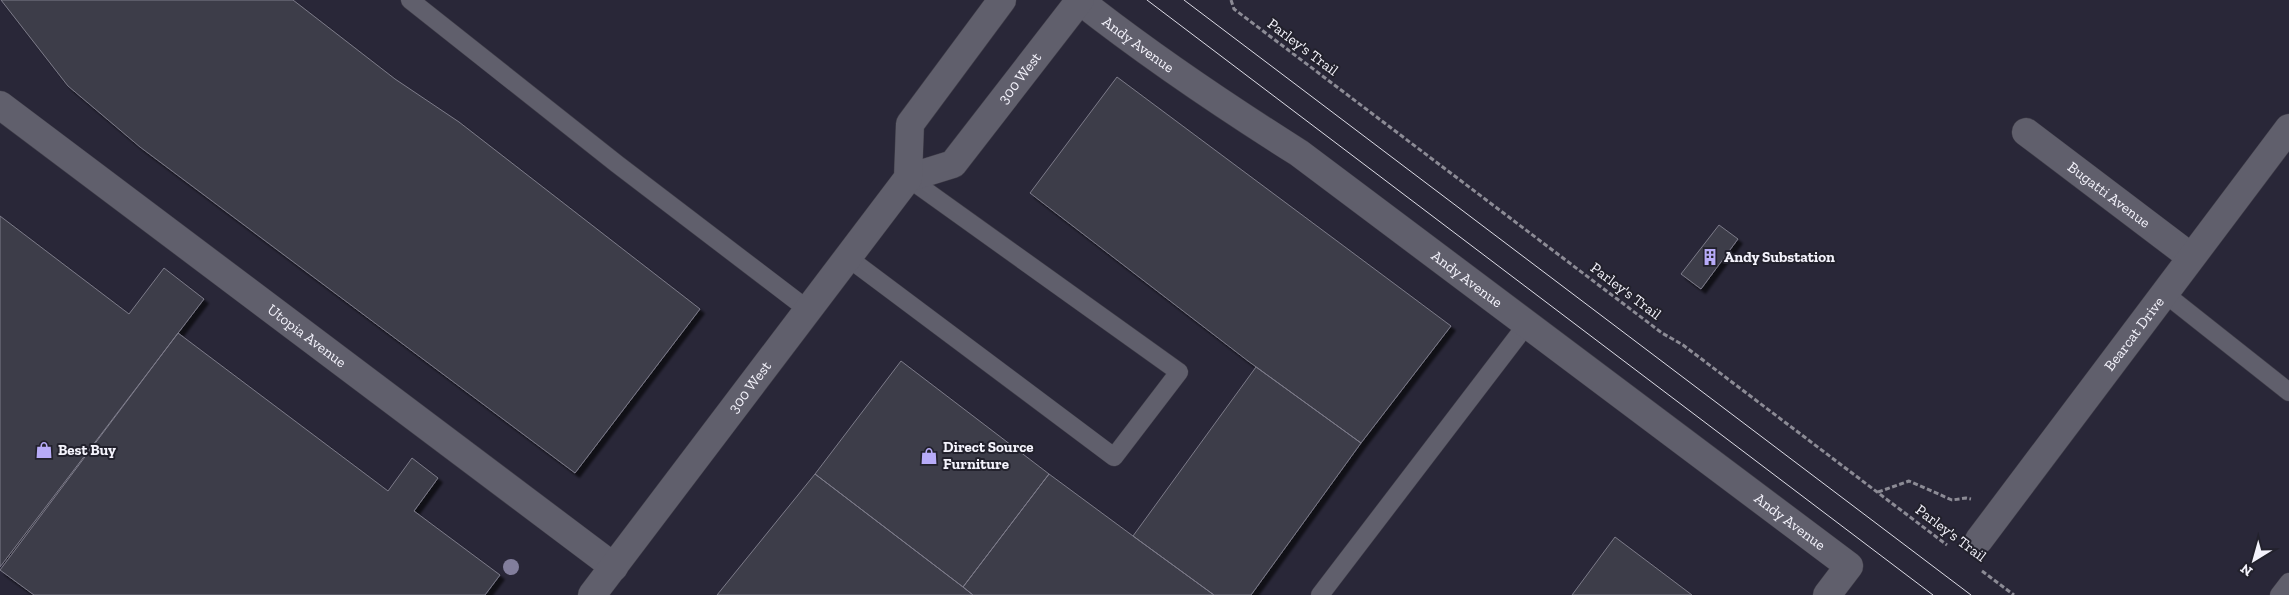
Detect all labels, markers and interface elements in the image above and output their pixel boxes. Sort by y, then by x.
street label: Andy Avenue [1099,12,1177,77]
street label: Parley's Trail [1264,15,1342,79]
street label: 300 West [994,48,1045,107]
street label: Bugatti Avenue [2064,158,2154,232]
street label: Andy Avenue [1428,247,1506,312]
building icon: Andy Substation [1700,247,1720,267]
place label: Andy Substation [1724,248,1835,266]
street label: Parley's Trail [1587,259,1665,323]
street label: Bearcat Drive [2100,293,2168,374]
street label: Utopia Avenue [264,300,350,371]
street label: 300 West [724,357,775,416]
place label: Direct Source Furniture [943,438,1034,473]
shop icon: Best Buy [34,440,54,460]
place label: Best Buy [58,441,116,459]
shop icon: Direct Source Furniture [919,446,939,466]
street label: Andy Avenue [1751,489,1829,554]
street label: Parley's Trail [1912,501,1990,565]
north arrow [2229,535,2279,585]
text: N [2237,560,2256,580]

